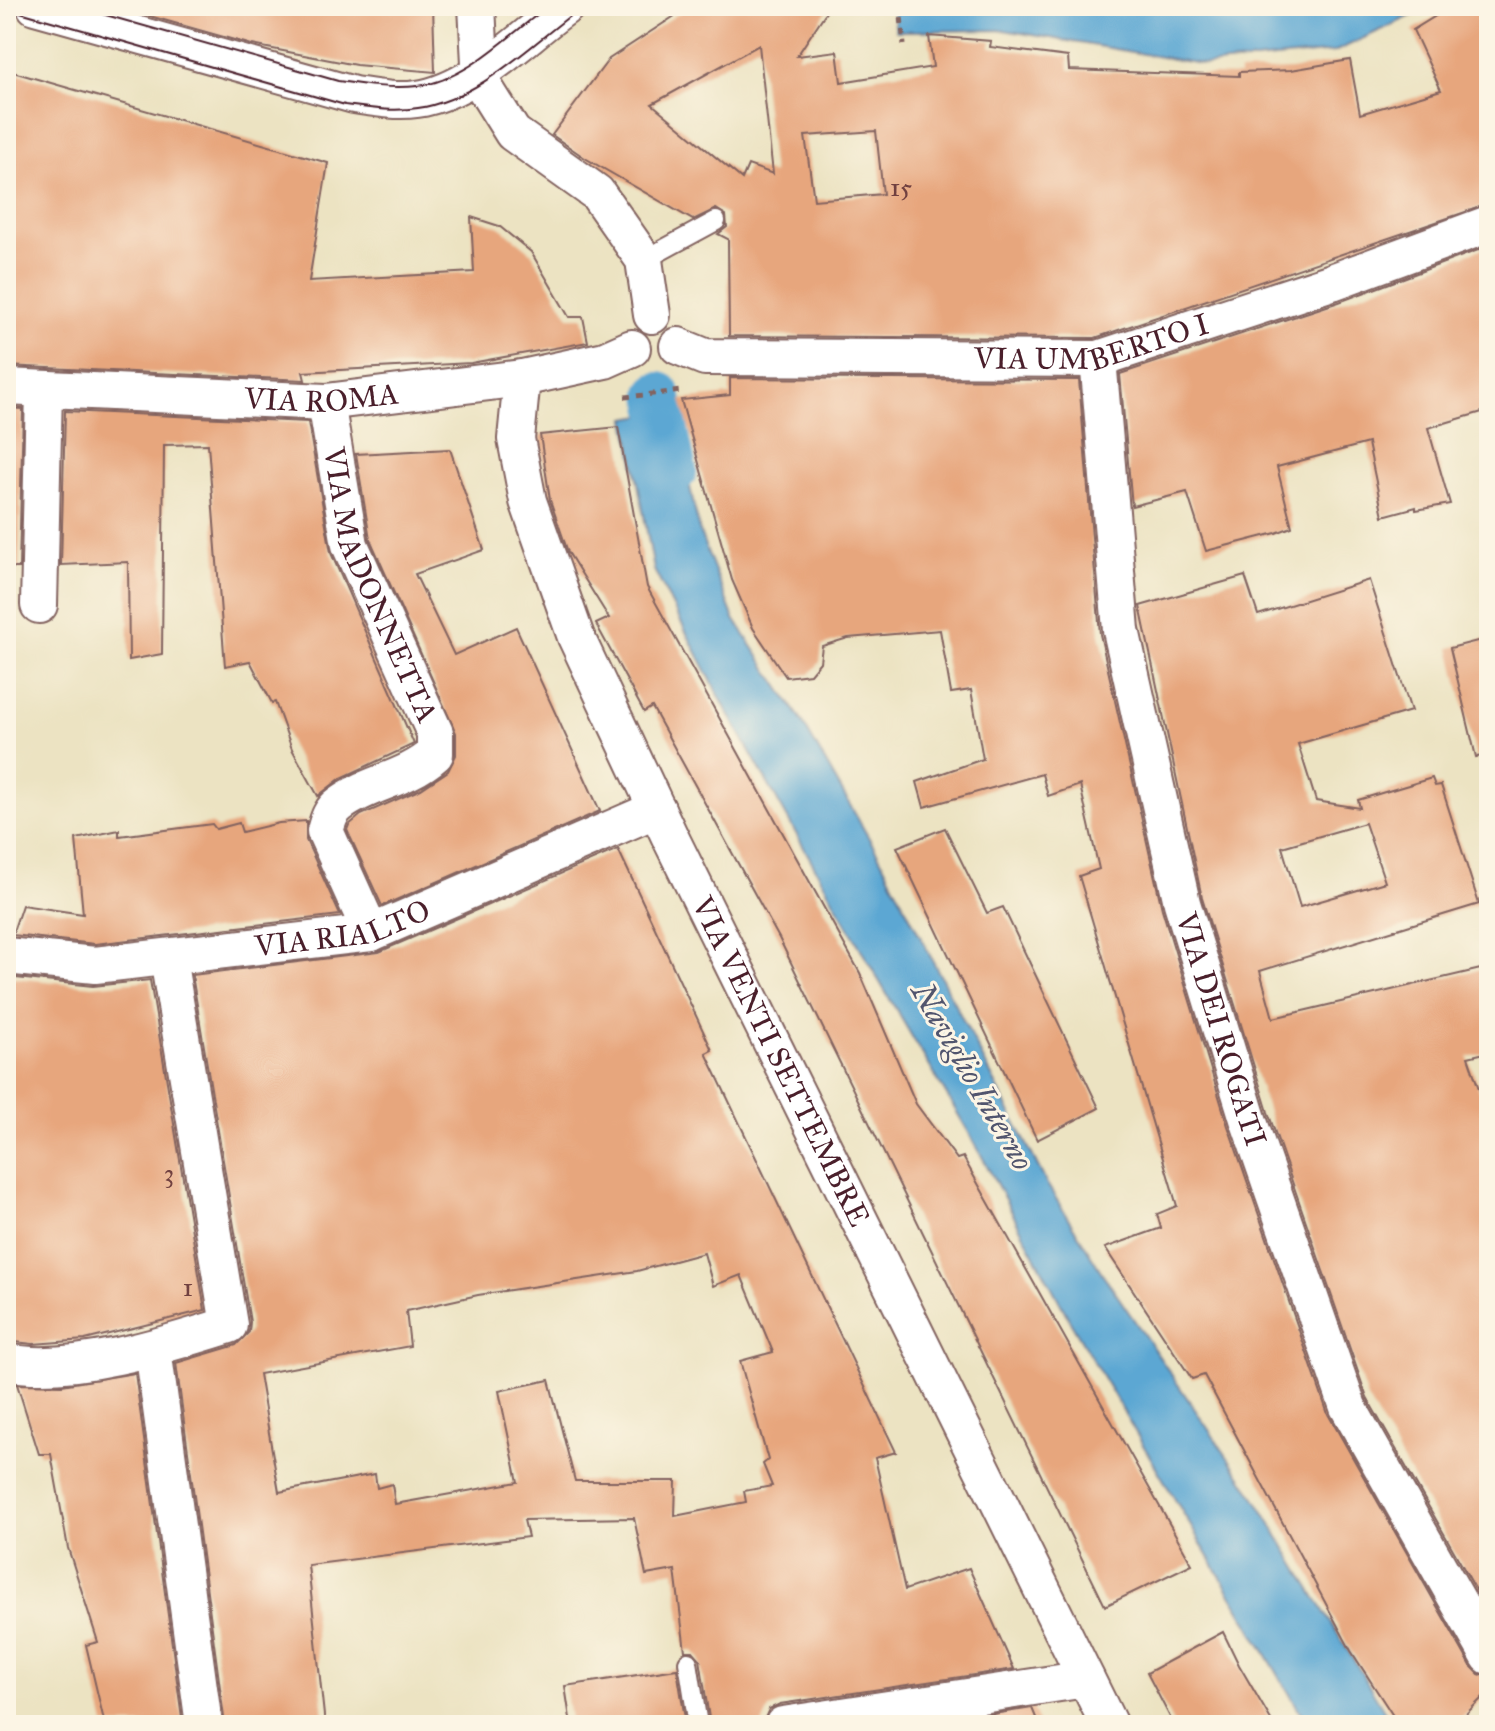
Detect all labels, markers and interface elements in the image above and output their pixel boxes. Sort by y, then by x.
house number: 15 [890,171,912,203]
street label: VIA UMBERTO I [973,306,1213,379]
street label: VIA ROMA [243,375,401,420]
street label: VIA MADONNETTA [316,444,446,728]
street label: VIA VENTI SETTEMBRE [684,890,878,1232]
street label: VIA RIALTO [252,892,435,964]
street label: VIA DEI ROGATI [1168,907,1274,1151]
water label: Naviglio Interno [902,973,1042,1177]
house number: 3 [164,1157,174,1189]
house number: 1 [183,1271,193,1303]

